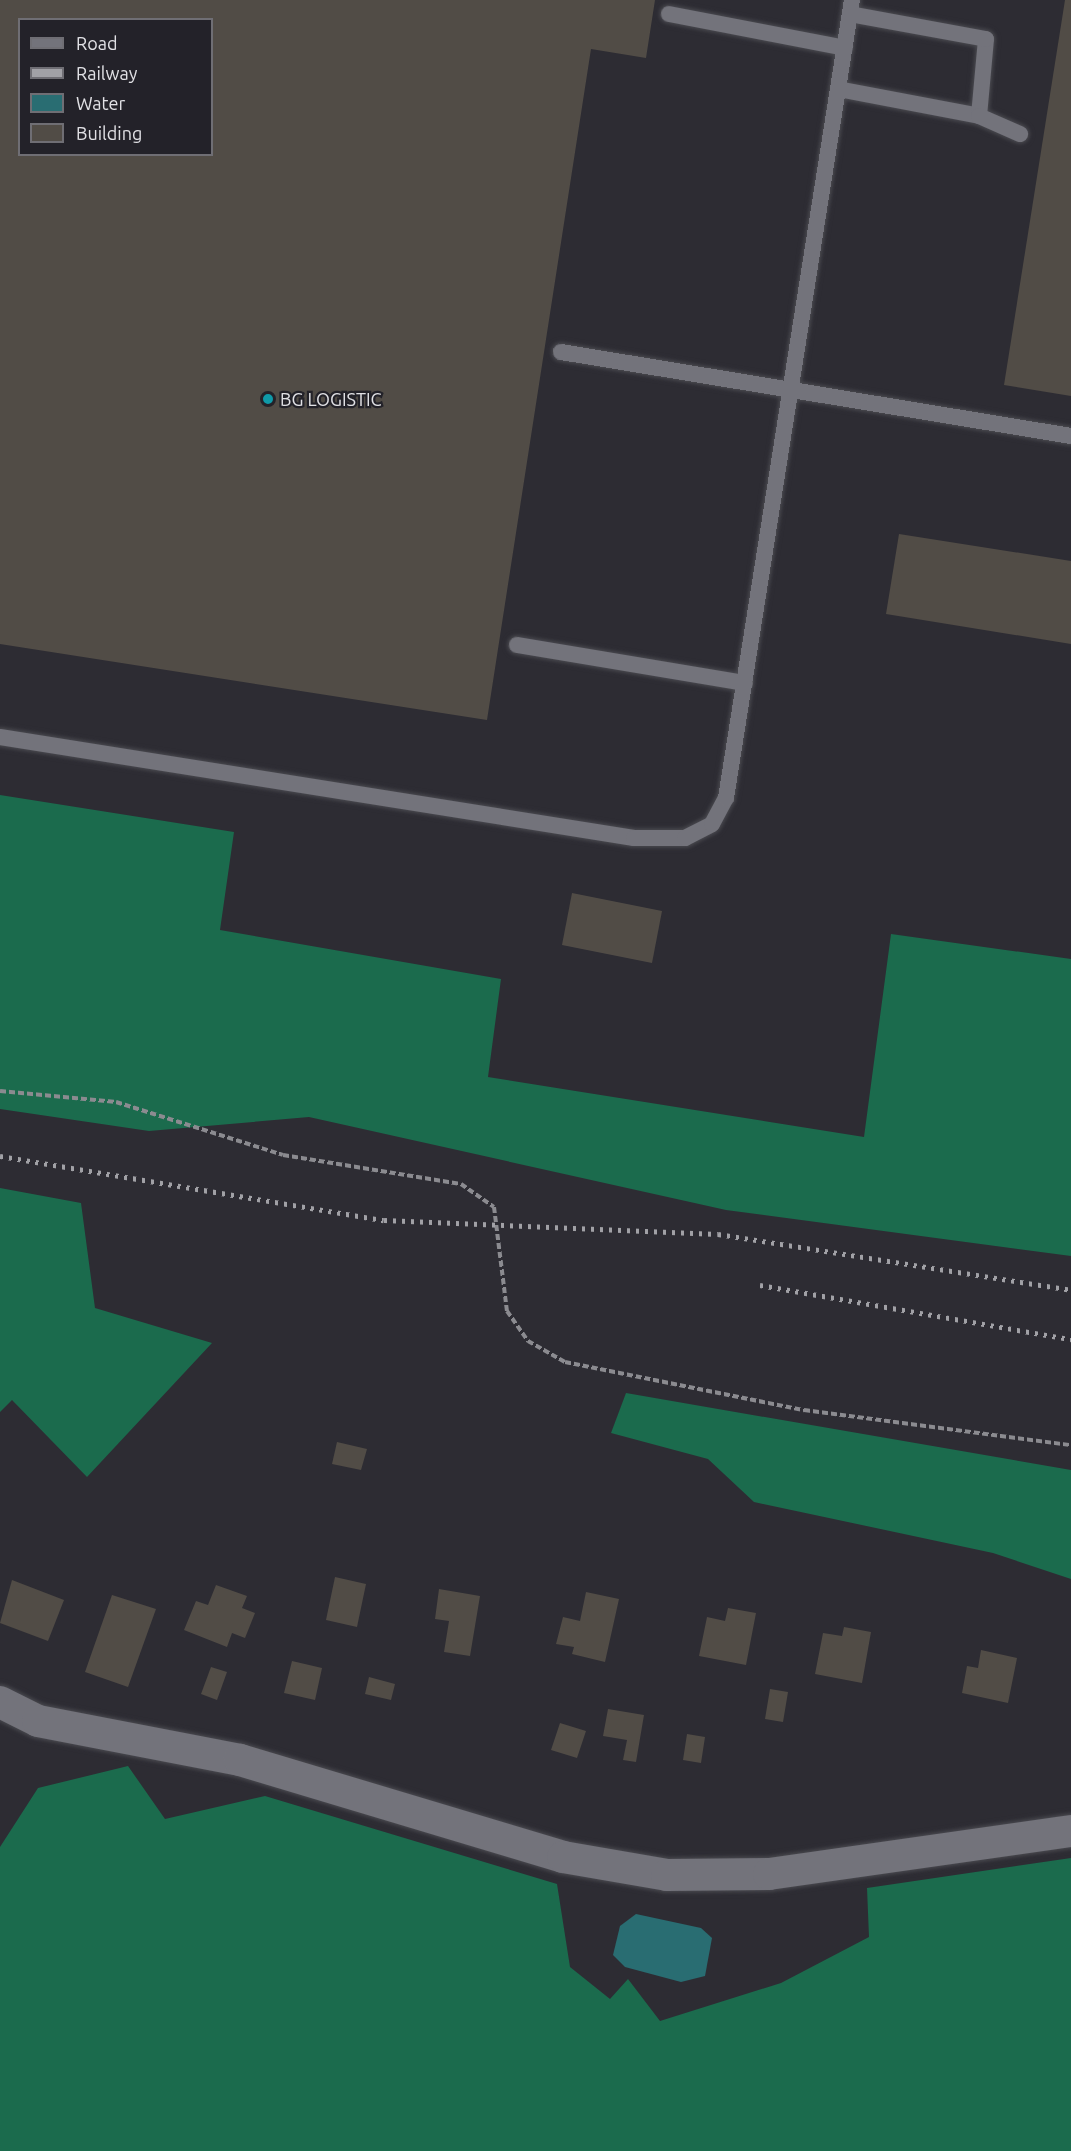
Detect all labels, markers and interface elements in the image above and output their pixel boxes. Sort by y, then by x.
legend [18,18,213,156]
text: Road [76,33,118,53]
text: Railway [76,63,137,83]
text: Water [76,93,125,113]
text: Building [76,123,142,143]
place label: BG LOGISTIC [280,388,382,410]
marker: BG LOGISTIC [261,392,275,406]

